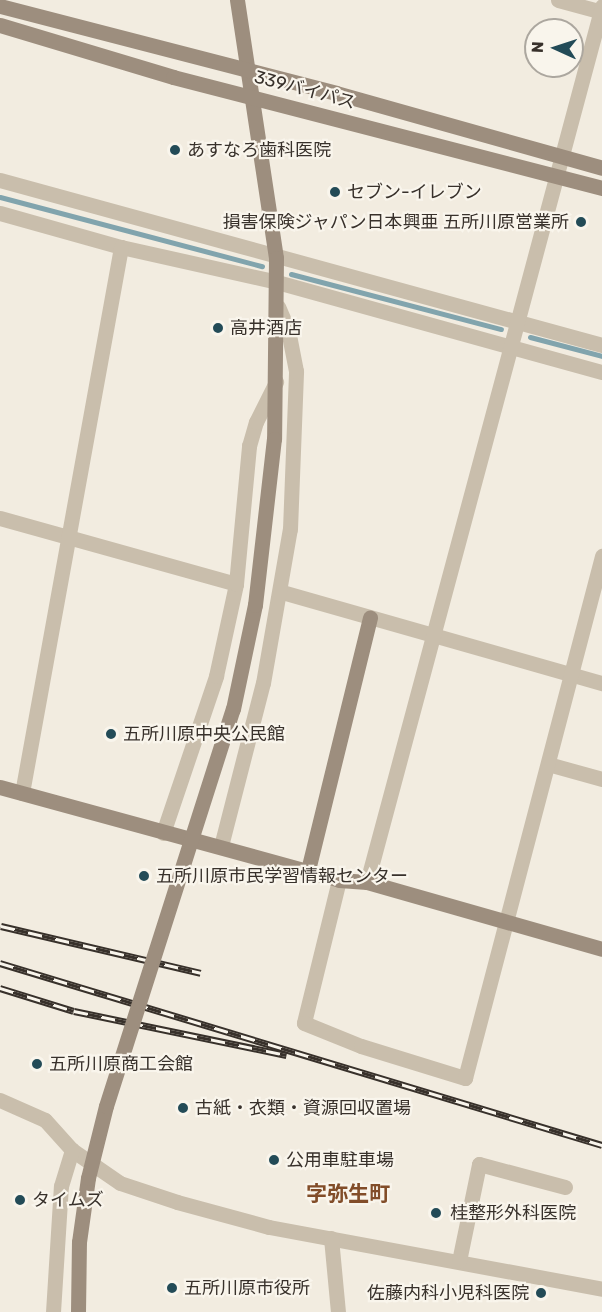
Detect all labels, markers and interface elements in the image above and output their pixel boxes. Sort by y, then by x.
north arrow [524,18,584,78]
text: N [528,41,547,53]
street label: 339バイパス [252,66,358,114]
place label: あすなろ歯科医院 [187,139,331,161]
marker: あすなろ歯科医院 [168,143,182,157]
place label: セブン-イレブン [347,181,482,203]
marker: セブン-イレブン [328,185,342,199]
place label: 損害保険ジャパン日本興亜 五所川原営業所 [223,211,569,233]
marker: 損害保険ジャパン日本興亜 五所川原営業所 [574,215,588,229]
place label: 高井酒店 [230,317,302,339]
marker: 高井酒店 [211,321,225,335]
place label: 五所川原中央公民館 [123,723,285,745]
marker: 五所川原中央公民館 [104,727,118,741]
place label: 五所川原市民学習情報センター [156,865,408,887]
marker: 五所川原市民学習情報センター [137,869,151,883]
place label: 五所川原商工会館 [49,1053,193,1075]
marker: 五所川原商工会館 [30,1057,44,1071]
place label: 古紙・衣類・資源回収置場 [195,1097,411,1119]
marker: 古紙・衣類・資源回収置場 [176,1101,190,1115]
place label: 公用車駐車場 [286,1149,394,1171]
marker: 公用車駐車場 [267,1153,281,1167]
district label: 字弥生町 [306,1181,390,1207]
place label: タイムズ [32,1189,104,1211]
marker: タイムズ [13,1193,27,1207]
place label: 桂整形外科医院 [450,1202,576,1224]
marker: 桂整形外科医院 [427,1204,445,1222]
place label: 五所川原市役所 [184,1277,310,1299]
marker: 五所川原市役所 [165,1281,179,1295]
place label: 佐藤内科小児科医院 [367,1282,529,1304]
marker: 佐藤内科小児科医院 [534,1286,548,1300]

